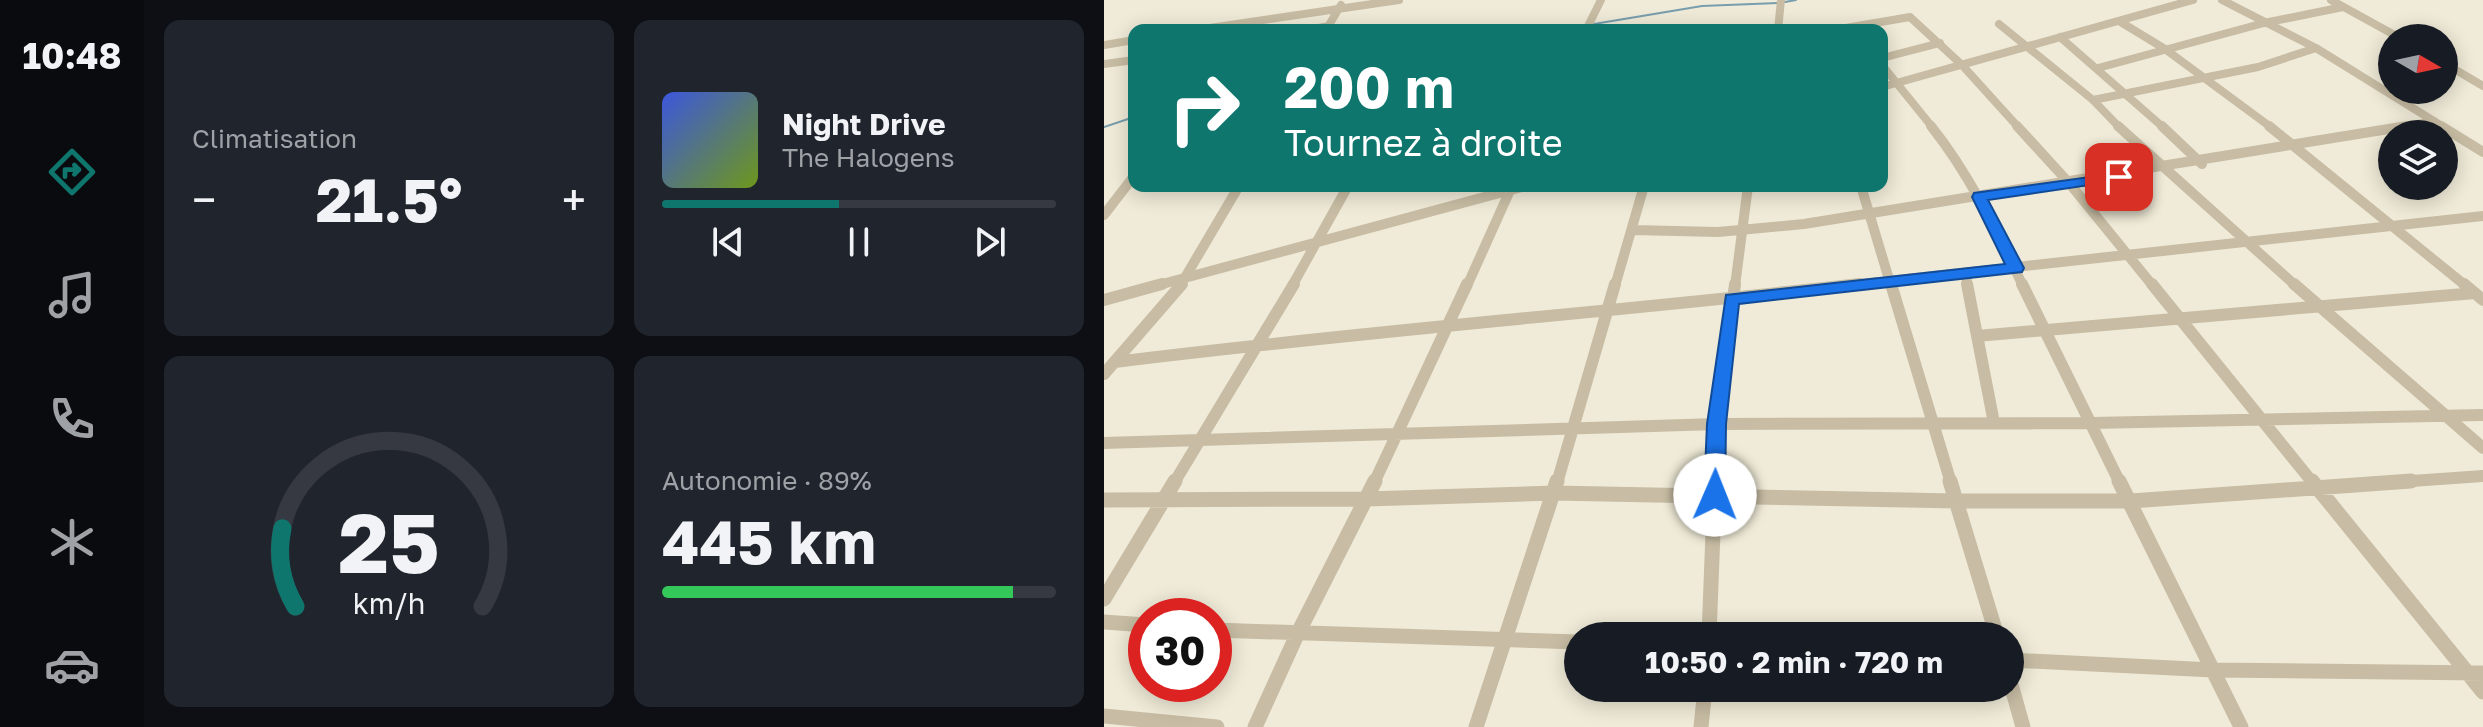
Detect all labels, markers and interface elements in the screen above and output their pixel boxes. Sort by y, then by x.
north arrow [2378,24,2458,104]
map controls [2378,24,2458,200]
text: 10:48 [22,34,122,77]
text: 200 m [1284,53,1454,120]
icon: right [1152,56,1256,160]
text: Night Drive [782,106,946,142]
button: layers [2378,120,2458,200]
text: Tournez à droite [1284,121,1563,164]
text: Climatisation [192,123,357,154]
text: The Halogens [782,142,955,173]
pin [2085,143,2153,211]
icon: directions [44,144,100,200]
icon: arrive [2097,155,2141,199]
text: 21.5° [316,163,462,235]
text: − [192,173,216,226]
text: + [562,173,586,226]
icon: previous [706,220,750,264]
icon: pause [837,220,881,264]
icon: next [968,220,1012,264]
icon: music [44,267,100,323]
icon: phone [44,391,100,447]
position arrow [1673,453,1757,537]
text: Autonomie · 89% [662,465,872,496]
text: 25 [338,491,440,591]
text: 445 km [662,505,876,577]
icon: climate [44,514,100,570]
text: km/h [353,586,425,620]
speed limit sign: 30 [1128,598,1232,702]
icon: car [44,637,100,693]
text: 10:50 · 2 min · 720 m [1645,644,1943,680]

